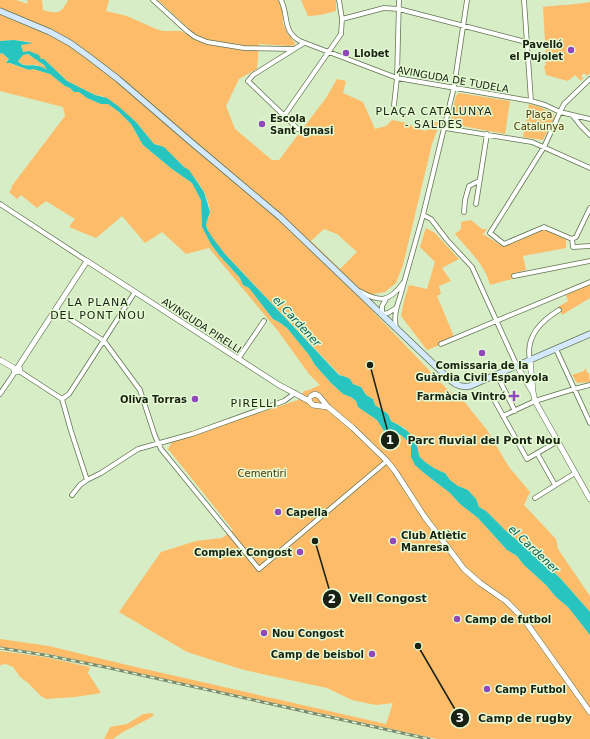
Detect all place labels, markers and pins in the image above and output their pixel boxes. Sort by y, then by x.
place label: Pavelló el Pujolet [510,39,563,62]
marker: Pavelló el Pujolet [566,45,576,55]
marker: Llobet [341,48,351,58]
place label: Llobet [354,48,390,59]
place label: Escola Sant Ignasi [270,113,333,136]
marker: Escola Sant Ignasi [257,119,267,129]
marker: Comissaria de la Guàrdia Civil Espanyola [477,348,487,358]
place label: Comissaria de la Guàrdia Civil Espanyola [416,360,548,383]
place label: Farmàcia Vintró [417,391,506,402]
marker: Farmàcia Vintró [509,391,519,401]
place label: Oliva Torras [120,394,187,405]
marker: Oliva Torras [190,394,200,404]
callout: Parc fluvial del Pont Nou [380,428,569,451]
marker: Capella [273,507,283,517]
place label: Capella [286,507,328,518]
place label: Club Atlètic Manresa [401,530,466,553]
marker: Club Atlètic Manresa [388,536,398,546]
place label: Complex Congost [194,547,292,558]
marker: Complex Congost [295,547,305,557]
callout: Vell Congost [322,587,435,610]
marker: Camp de futbol [452,614,462,624]
place label: Camp de futbol [465,614,551,625]
marker: Nou Congost [259,628,269,638]
place label: Nou Congost [272,628,344,639]
place label: Camp de beisbol [271,649,364,660]
marker: Camp de beisbol [367,649,377,659]
marker: Camp Futbol [482,684,492,694]
place label: Camp Futbol [495,684,566,695]
callout: Camp de rugby [450,706,580,729]

